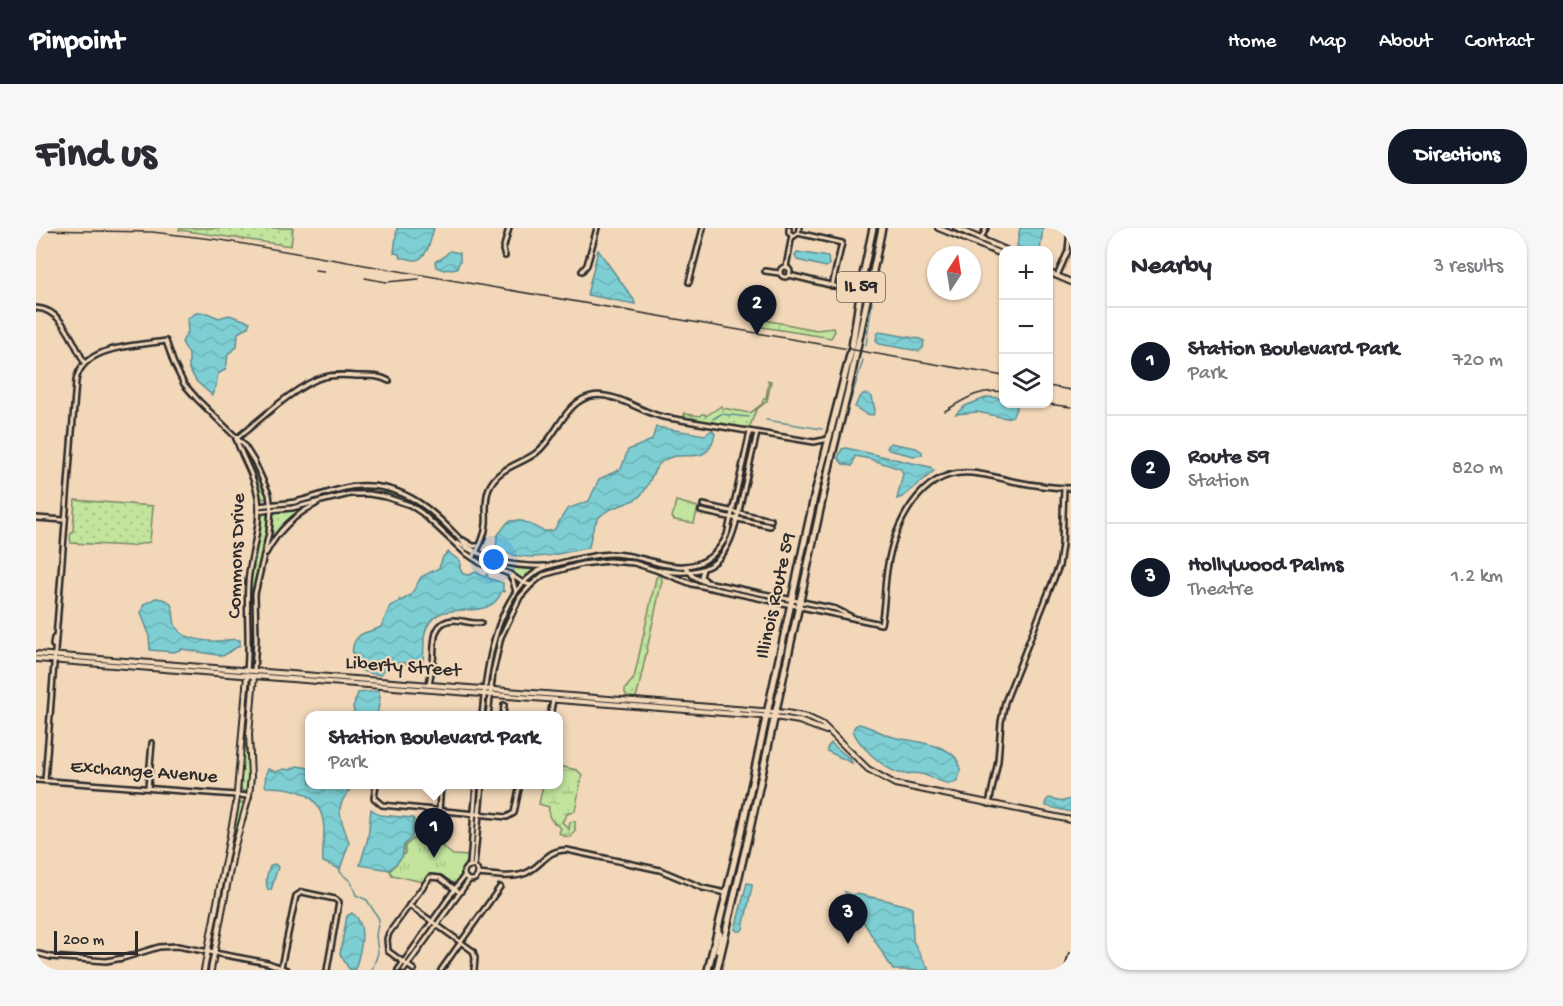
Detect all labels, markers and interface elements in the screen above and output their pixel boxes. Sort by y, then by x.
text: Pinpoint [30,26,124,59]
text: Home [1228,30,1276,55]
text: Map [1309,30,1346,55]
text: About [1379,30,1432,55]
text: Contact [1465,30,1533,55]
button: Directions [1388,129,1527,184]
text: Find us [36,132,156,181]
north arrow [927,246,981,300]
map controls [999,246,1053,408]
button: + [999,246,1053,300]
text: Nearby [1131,252,1212,283]
text: 3 results [1434,256,1503,279]
road number: IL 59 [837,272,885,302]
pin: 2 [738,285,776,335]
button: − [999,300,1053,354]
text: Station Boulevard Park [1188,337,1399,363]
text: 1 [1146,350,1155,373]
text: 720 m [1453,350,1503,373]
button: layers [999,354,1053,408]
text: Park [1188,363,1226,386]
text: Route 59 [1188,445,1269,471]
text: 2 [1146,458,1155,481]
text: 820 m [1452,458,1503,481]
text: Station [1188,471,1249,494]
street label: Commons Drive [224,492,252,619]
street label: Illinois Route 59 [752,531,802,661]
your location [479,545,508,574]
text: Hollywood Palms [1188,553,1343,579]
text: 3 [1145,566,1156,589]
text: 1.2 km [1451,566,1503,589]
text: Theatre [1188,579,1253,602]
street label: Liberty Street [344,652,463,684]
popup [305,711,563,789]
text: Station Boulevard Park [328,726,540,752]
text: Park [328,752,367,775]
street label: Exchange Avenue [70,756,219,790]
pin: 1 [414,808,454,858]
pin: 3 [828,894,868,944]
scale bar [54,928,138,956]
text: 200 m [63,932,104,951]

